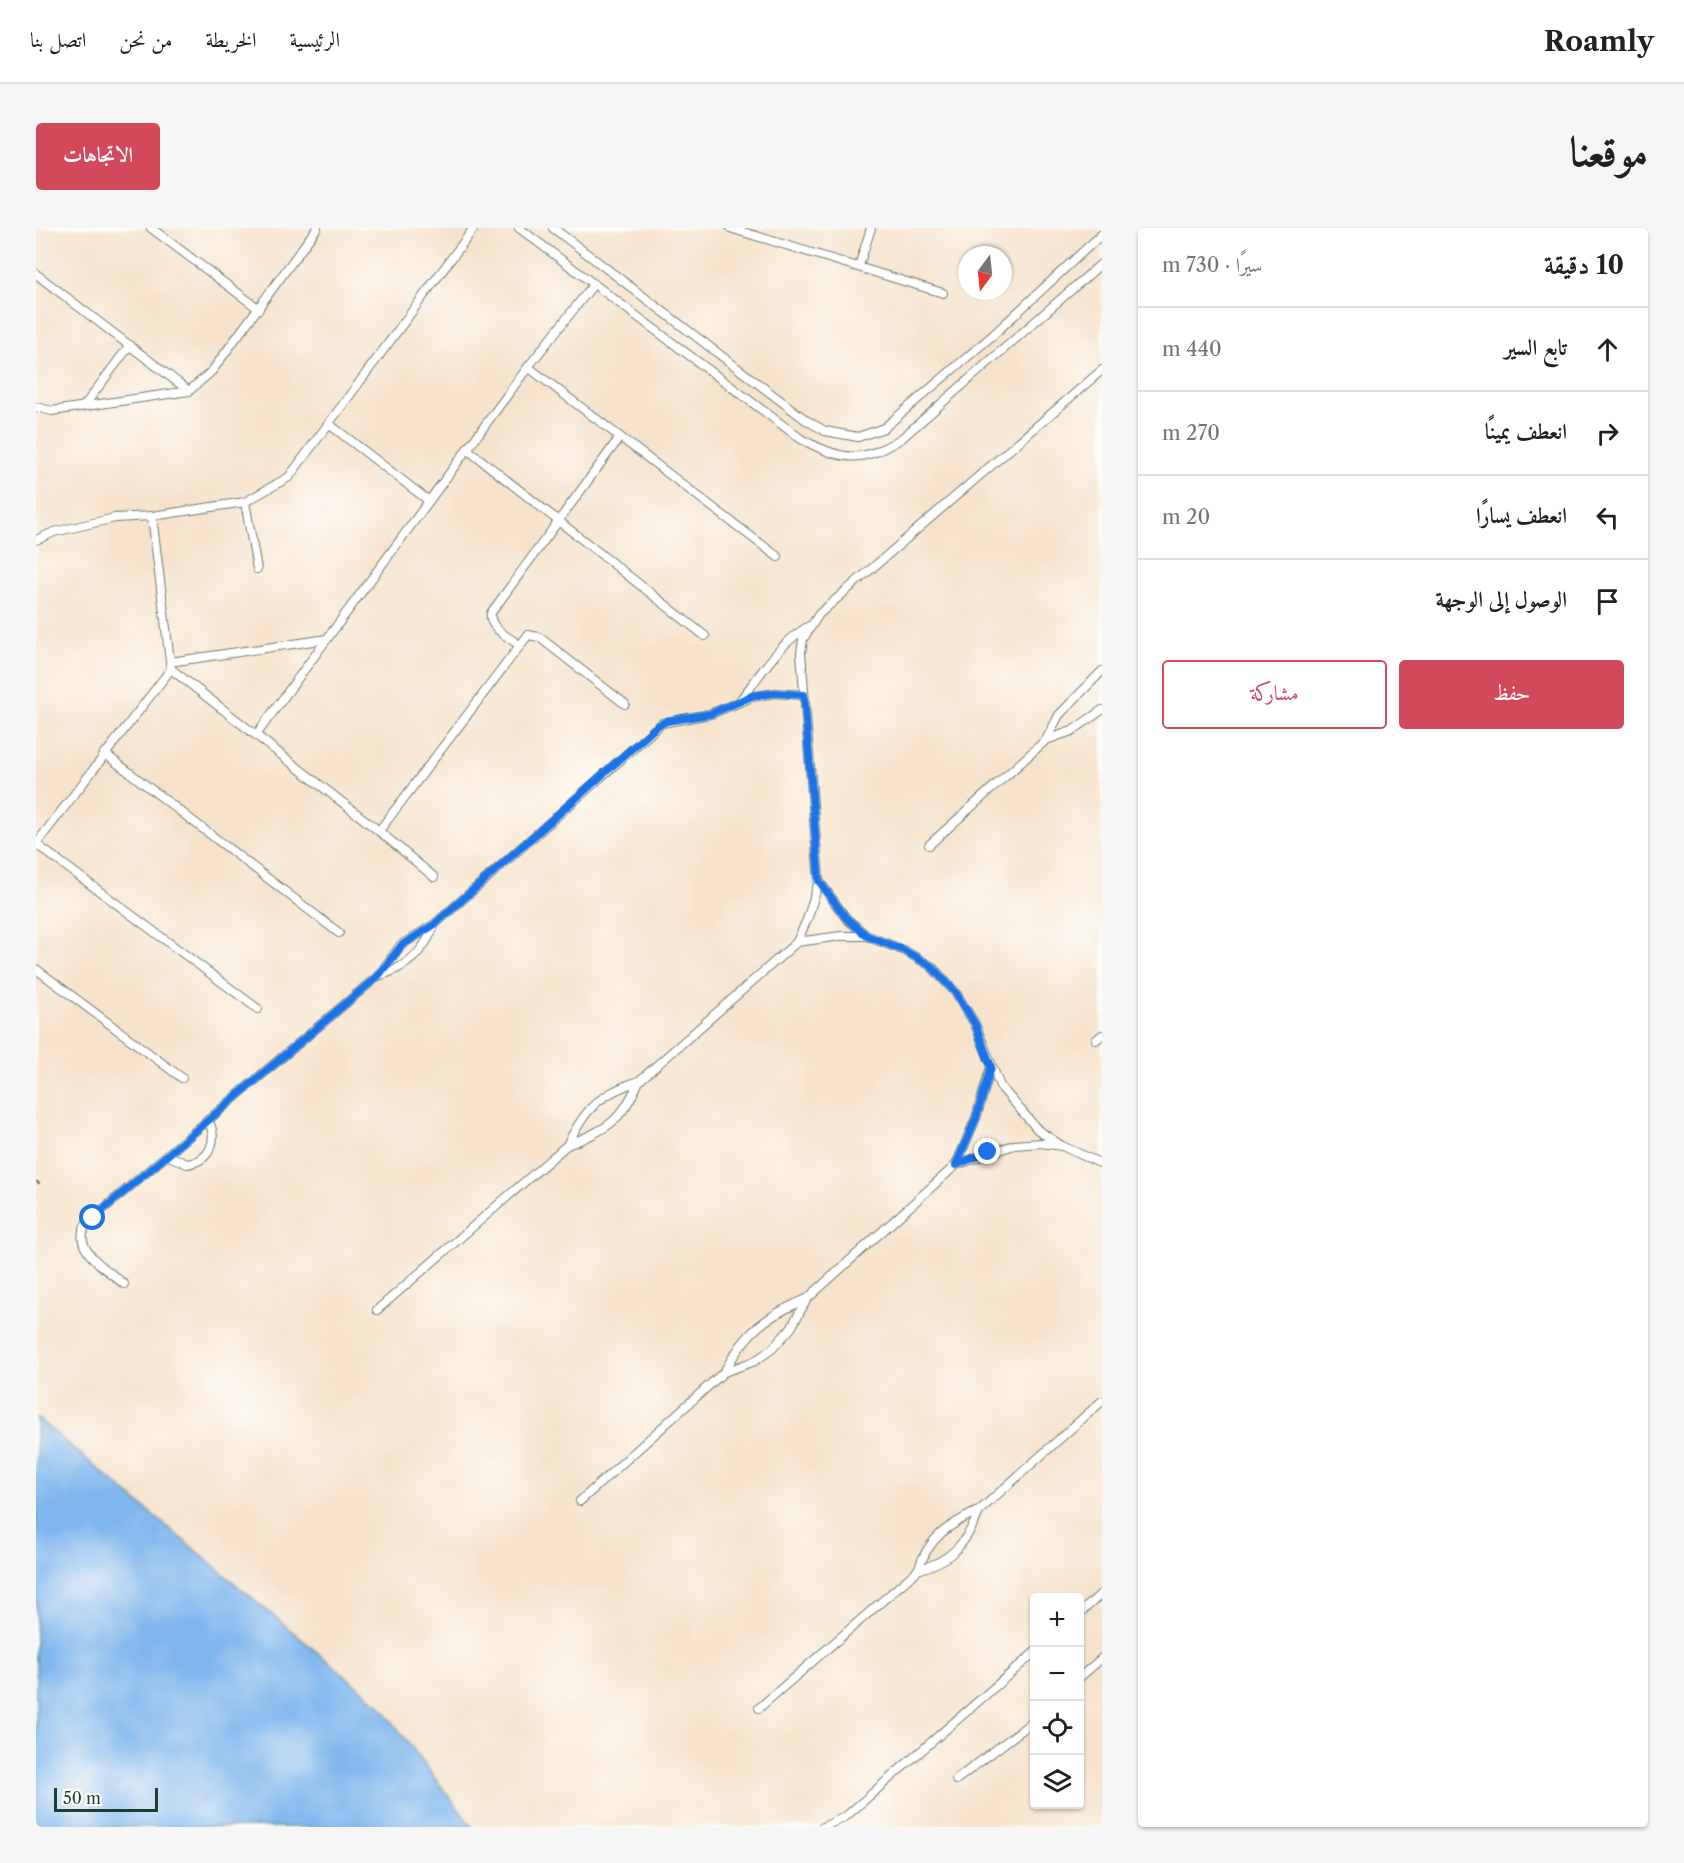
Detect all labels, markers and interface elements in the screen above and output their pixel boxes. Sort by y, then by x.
text: Roamly [1544,24,1654,58]
text: اتصل بنا [30,27,86,52]
text: من نحن [119,27,172,52]
text: الخريطة [205,27,257,52]
text: الرئيسية [290,27,340,52]
button: الاتجاهات [36,123,160,190]
text: موقعنا [1570,125,1648,177]
north arrow [958,246,1012,300]
text: 10 دقيقة [1544,249,1624,281]
text: سيرًا · 730 m [1162,253,1262,277]
icon: ahead [1591,333,1624,366]
text: تابع السير [1504,334,1567,361]
text: 440 m [1162,337,1222,361]
icon: right [1591,417,1624,450]
text: انعطف يمينًا [1485,418,1567,445]
text: 270 m [1162,421,1220,445]
icon: left [1591,501,1624,534]
text: انعطف يسارًا [1476,502,1567,529]
text: 20 m [1162,505,1210,529]
icon: arrive [1591,585,1624,618]
text: الوصول إلى الوجهة [1435,586,1567,613]
button: مشاركة [1162,660,1387,729]
button: حفظ [1399,660,1624,729]
route end [974,1138,1000,1164]
route start [79,1204,105,1230]
map controls [1030,1593,1084,1809]
button: + [1030,1593,1084,1647]
button: − [1030,1647,1084,1701]
button: locate [1030,1701,1084,1755]
button: layers [1030,1755,1084,1809]
scale bar [54,1785,158,1812]
text: 50 m [63,1788,101,1808]

